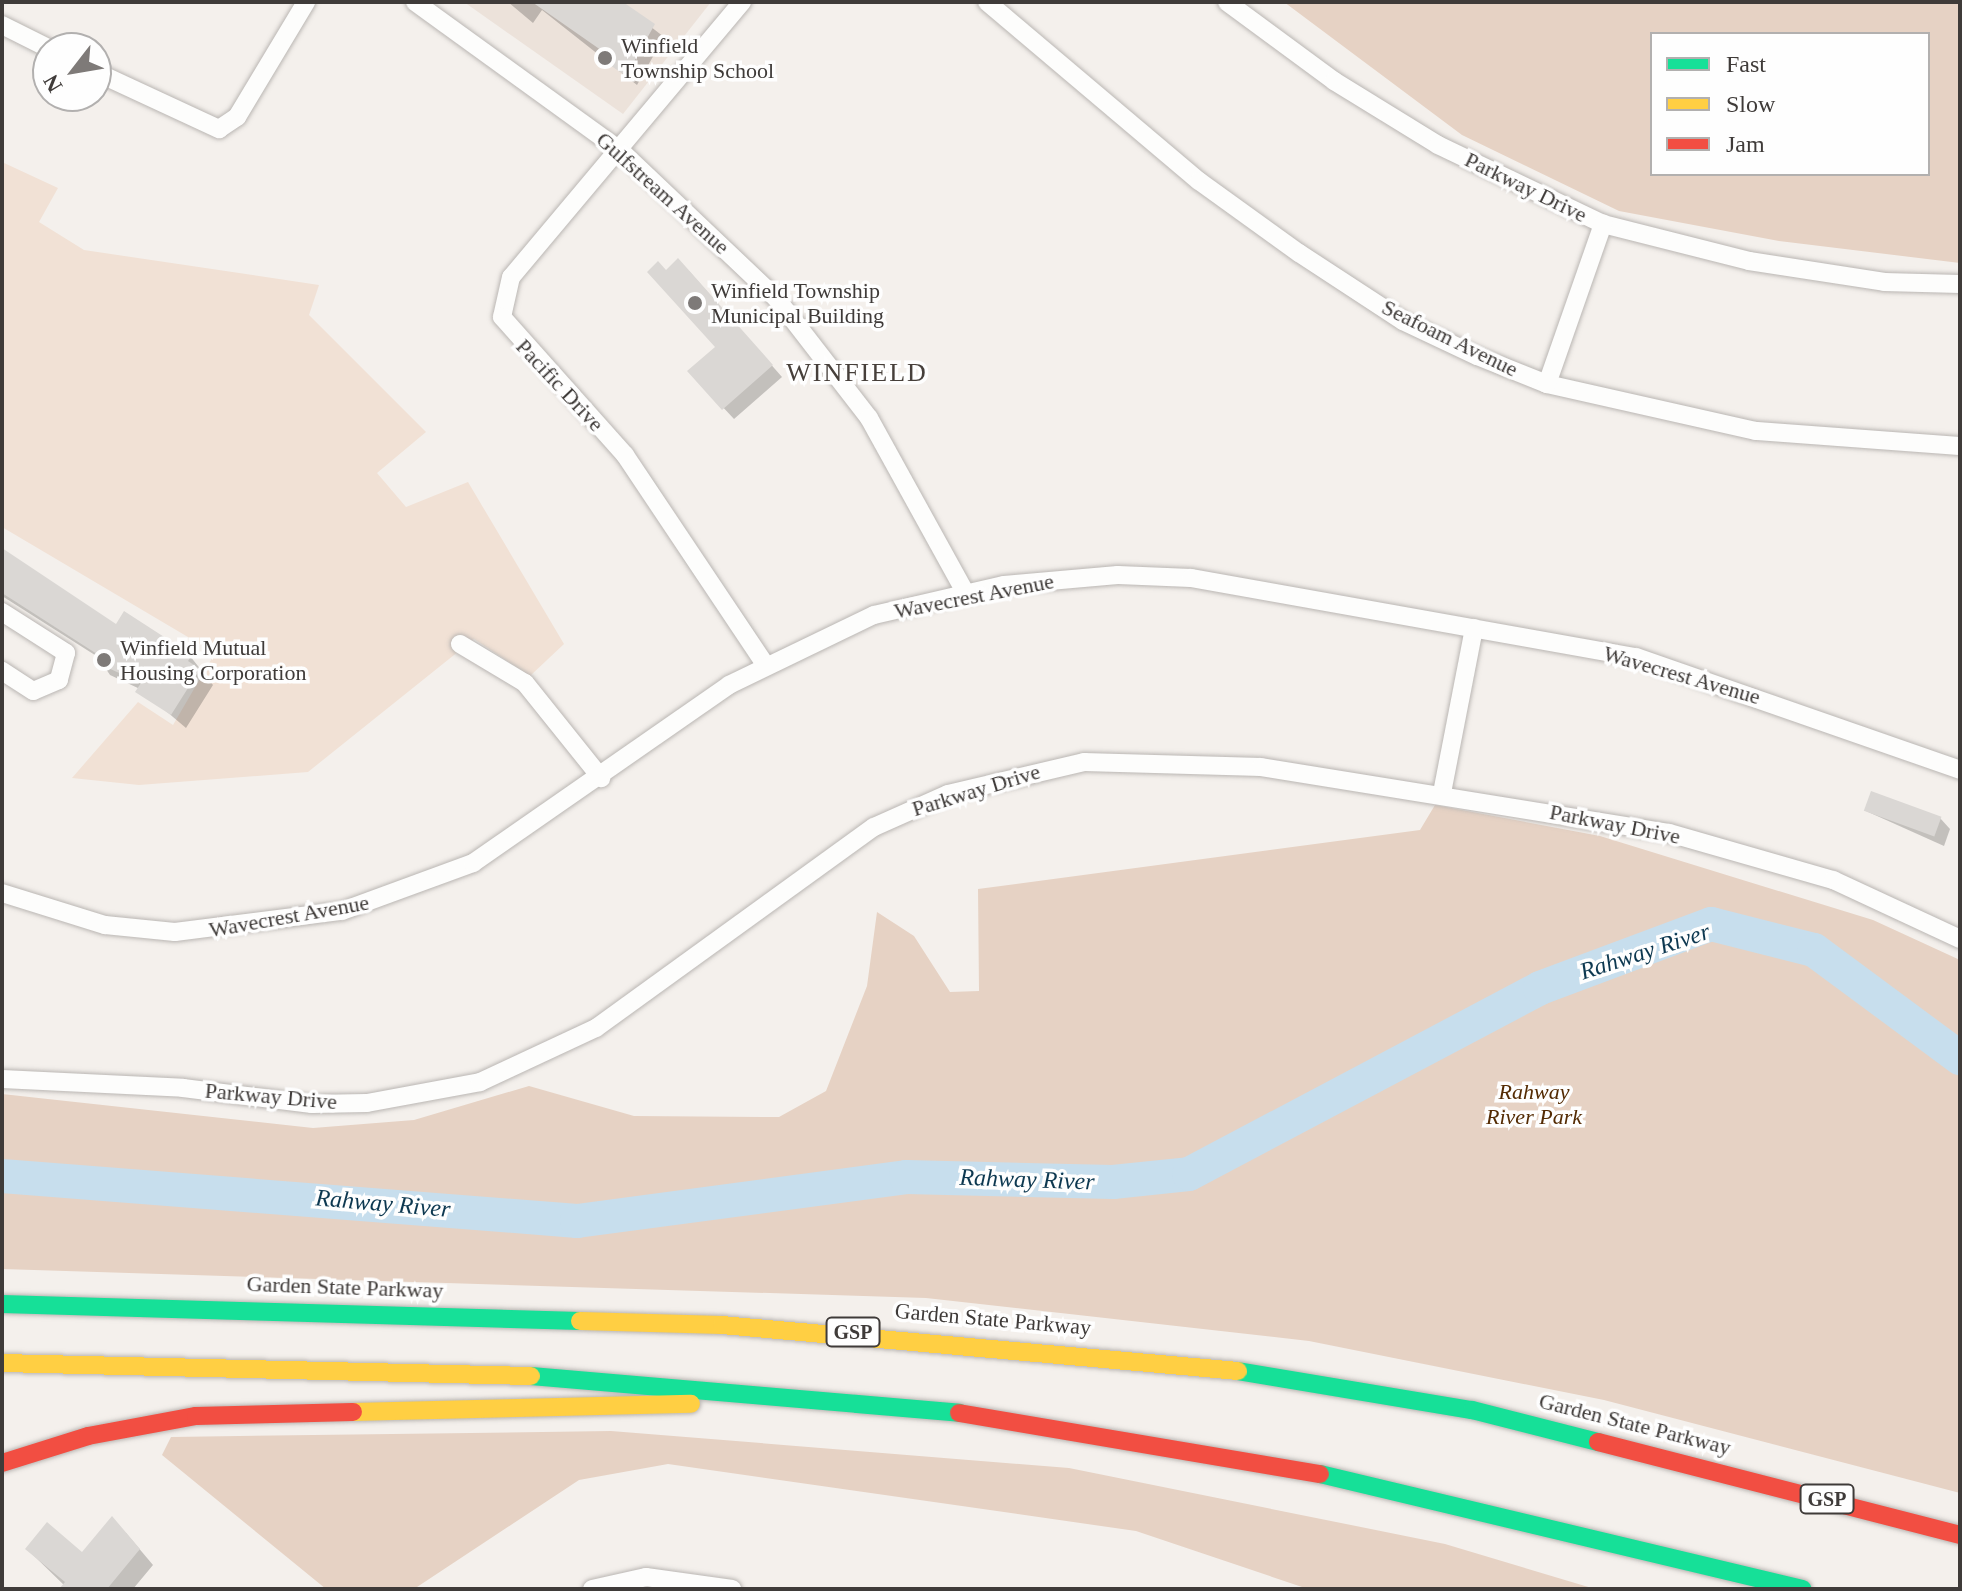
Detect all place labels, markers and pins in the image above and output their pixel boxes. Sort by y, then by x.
place label: Winfield Township School [621,32,774,84]
marker: Winfield Township School [596,49,614,67]
place label: Winfield Township Municipal Building [711,277,884,328]
marker: Winfield Township Municipal Building [686,294,704,312]
place label: Winfield Mutual Housing Corporation [120,634,306,686]
marker: Winfield Mutual Housing Corporation [95,651,113,669]

